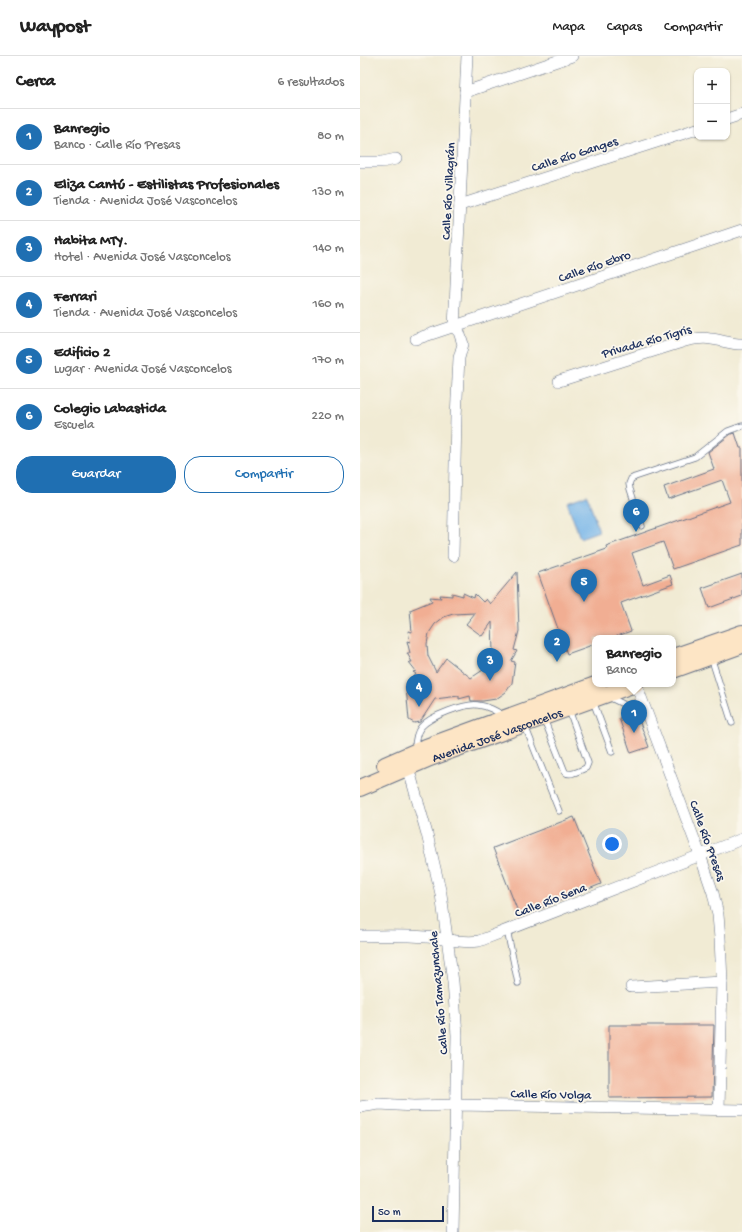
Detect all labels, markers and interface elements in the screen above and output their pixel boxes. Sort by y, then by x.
text: Waypost [20,16,90,39]
text: Mapa [553,19,585,36]
text: Capas [607,19,642,36]
text: Compartir [664,19,722,36]
map controls [694,68,730,140]
button: + [694,68,730,104]
text: Cerca [16,72,55,92]
text: 6 resultados [278,75,344,90]
button: − [694,104,730,140]
text: Banregio [54,120,110,138]
text: 1 [26,129,32,144]
text: 80 m [317,129,344,144]
street label: Calle Río Ganges [530,134,621,176]
text: Banco · Calle Río Presas [54,138,180,153]
street label: Calle Río Villagrán [439,141,460,240]
text: Eliza Cantú - Estilistas Profesionales [54,176,279,194]
text: 2 [26,185,32,200]
text: 130 m [312,185,344,200]
text: Tienda · Avenida José Vasconcelos [54,194,237,209]
text: Habita MTY. [54,232,128,250]
text: 3 [26,241,32,256]
text: 140 m [313,241,344,256]
street label: Calle Río Ebro [557,248,633,287]
text: Hotel · Avenida José Vasconcelos [54,250,231,265]
text: Ferrari [54,288,97,306]
text: 4 [26,297,32,312]
text: 160 m [312,297,344,312]
text: Tienda · Avenida José Vasconcelos [54,306,237,321]
street label: Privada Río Tigris [599,322,694,363]
text: Edificio 2 [54,344,110,362]
text: 5 [26,353,32,368]
text: 170 m [312,353,344,368]
text: Lugar · Avenida José Vasconcelos [54,362,232,377]
text: Colegio Labastida [54,400,166,418]
text: 6 [26,409,32,424]
text: 220 m [312,409,344,424]
text: Escuela [54,418,94,433]
button: Guardar [16,456,176,493]
button: Compartir [184,456,344,493]
pin: 6 [623,499,649,532]
pin: 5 [571,569,597,602]
pin: 2 [544,629,570,662]
popup [592,635,676,687]
text: Banregio [606,645,662,663]
pin: 3 [477,648,503,681]
text: Banco [606,663,637,678]
pin: 4 [406,674,432,707]
pin: 1 [621,700,647,733]
street label: Avenida José Vasconcelos [430,705,566,767]
street label: Calle Río Presas [685,799,729,884]
your location [602,834,622,854]
street label: Calle Río Sena [513,881,589,922]
street label: Calle Río Tamazunchale [427,930,452,1055]
street label: Calle Río Volga [510,1087,592,1104]
scale bar [372,1204,444,1223]
text: 50 m [378,1207,400,1219]

